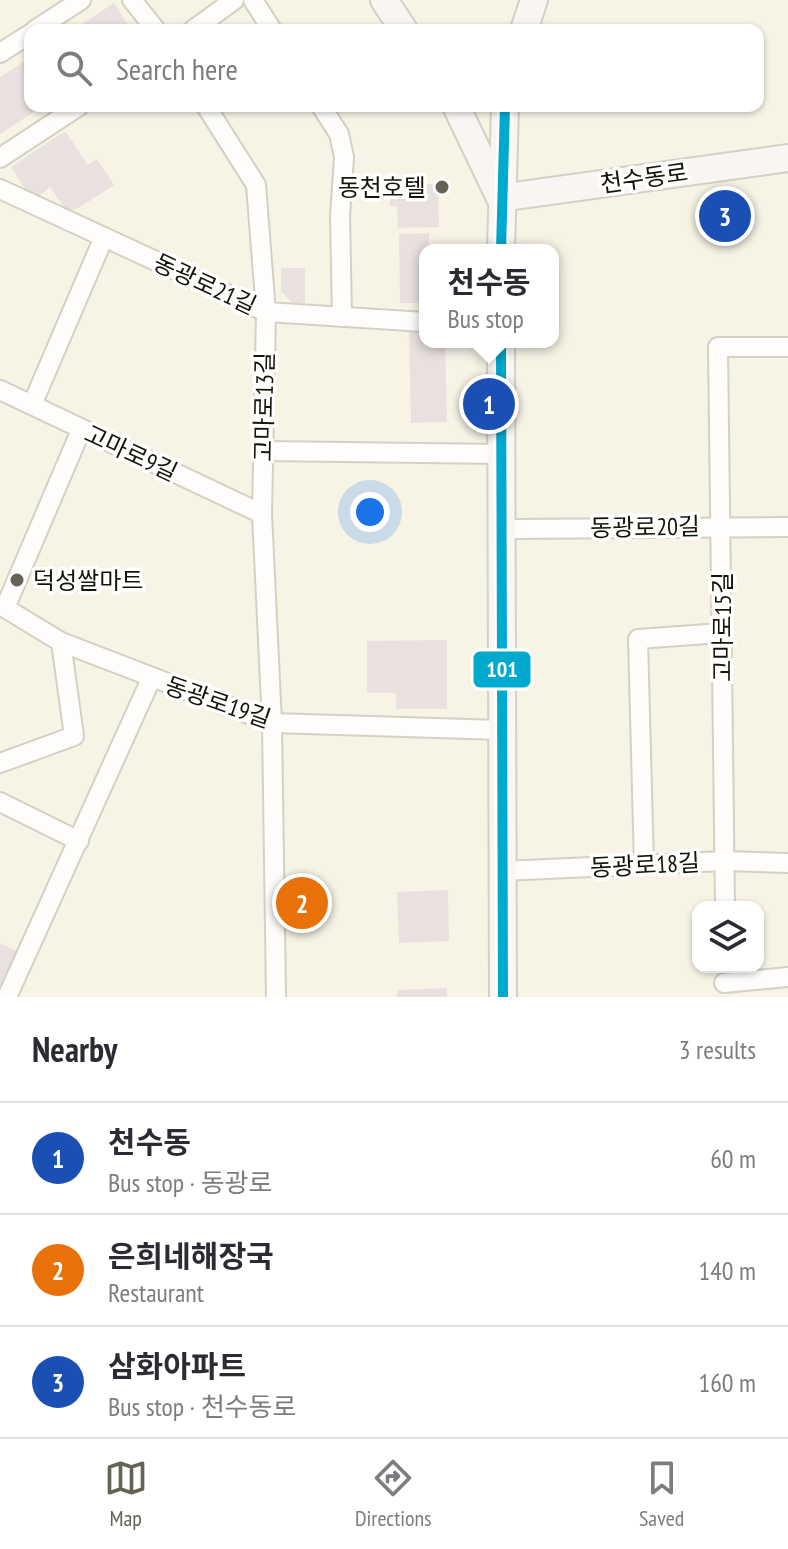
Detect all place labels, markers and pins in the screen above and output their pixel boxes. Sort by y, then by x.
place label: 동천호텔 [338,172,426,203]
marker: 동천호텔 [433,178,451,196]
pin: 3 [699,186,751,246]
pin: 1 [463,374,515,434]
place label: 덕성쌀마트 [33,565,143,596]
marker: 덕성쌀마트 [8,571,26,589]
pin: 2 [276,873,328,933]

